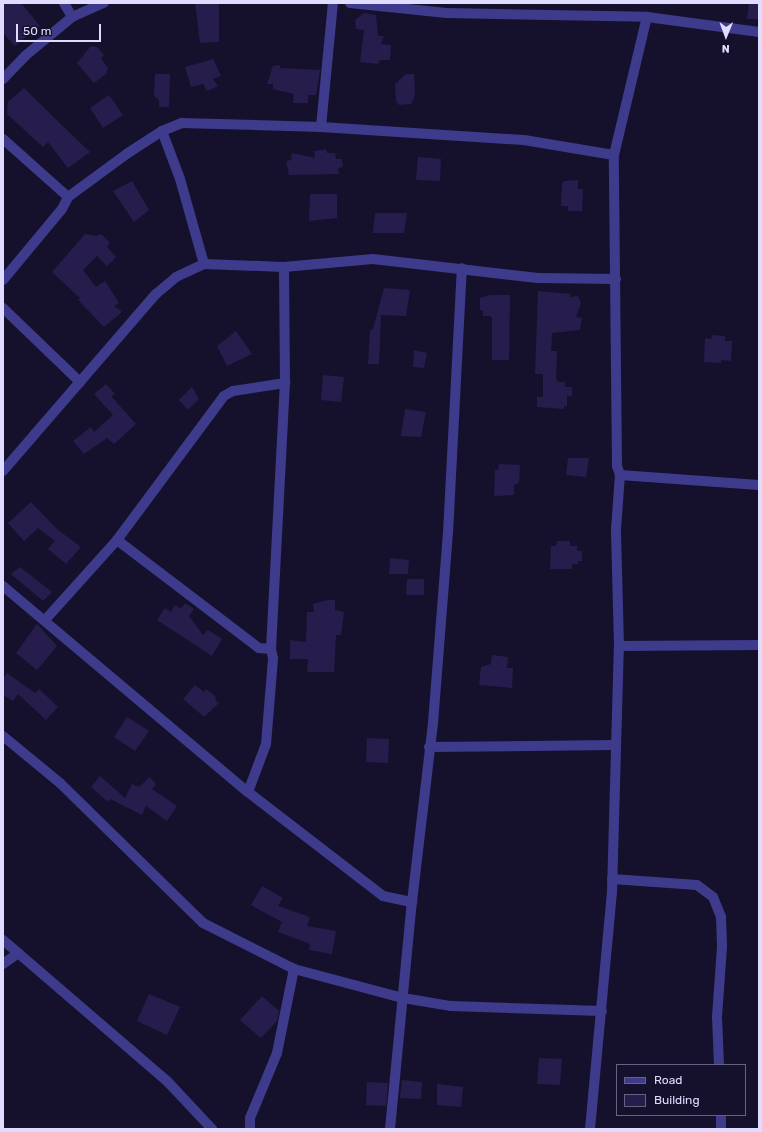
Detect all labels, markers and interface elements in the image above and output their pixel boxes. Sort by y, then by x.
scale bar [18,16,103,42]
north arrow [706,16,746,56]
text: 50 m [23,24,51,38]
text: N [722,42,730,55]
legend [616,1064,746,1116]
text: Road [654,1073,682,1087]
text: Building [654,1093,700,1107]

